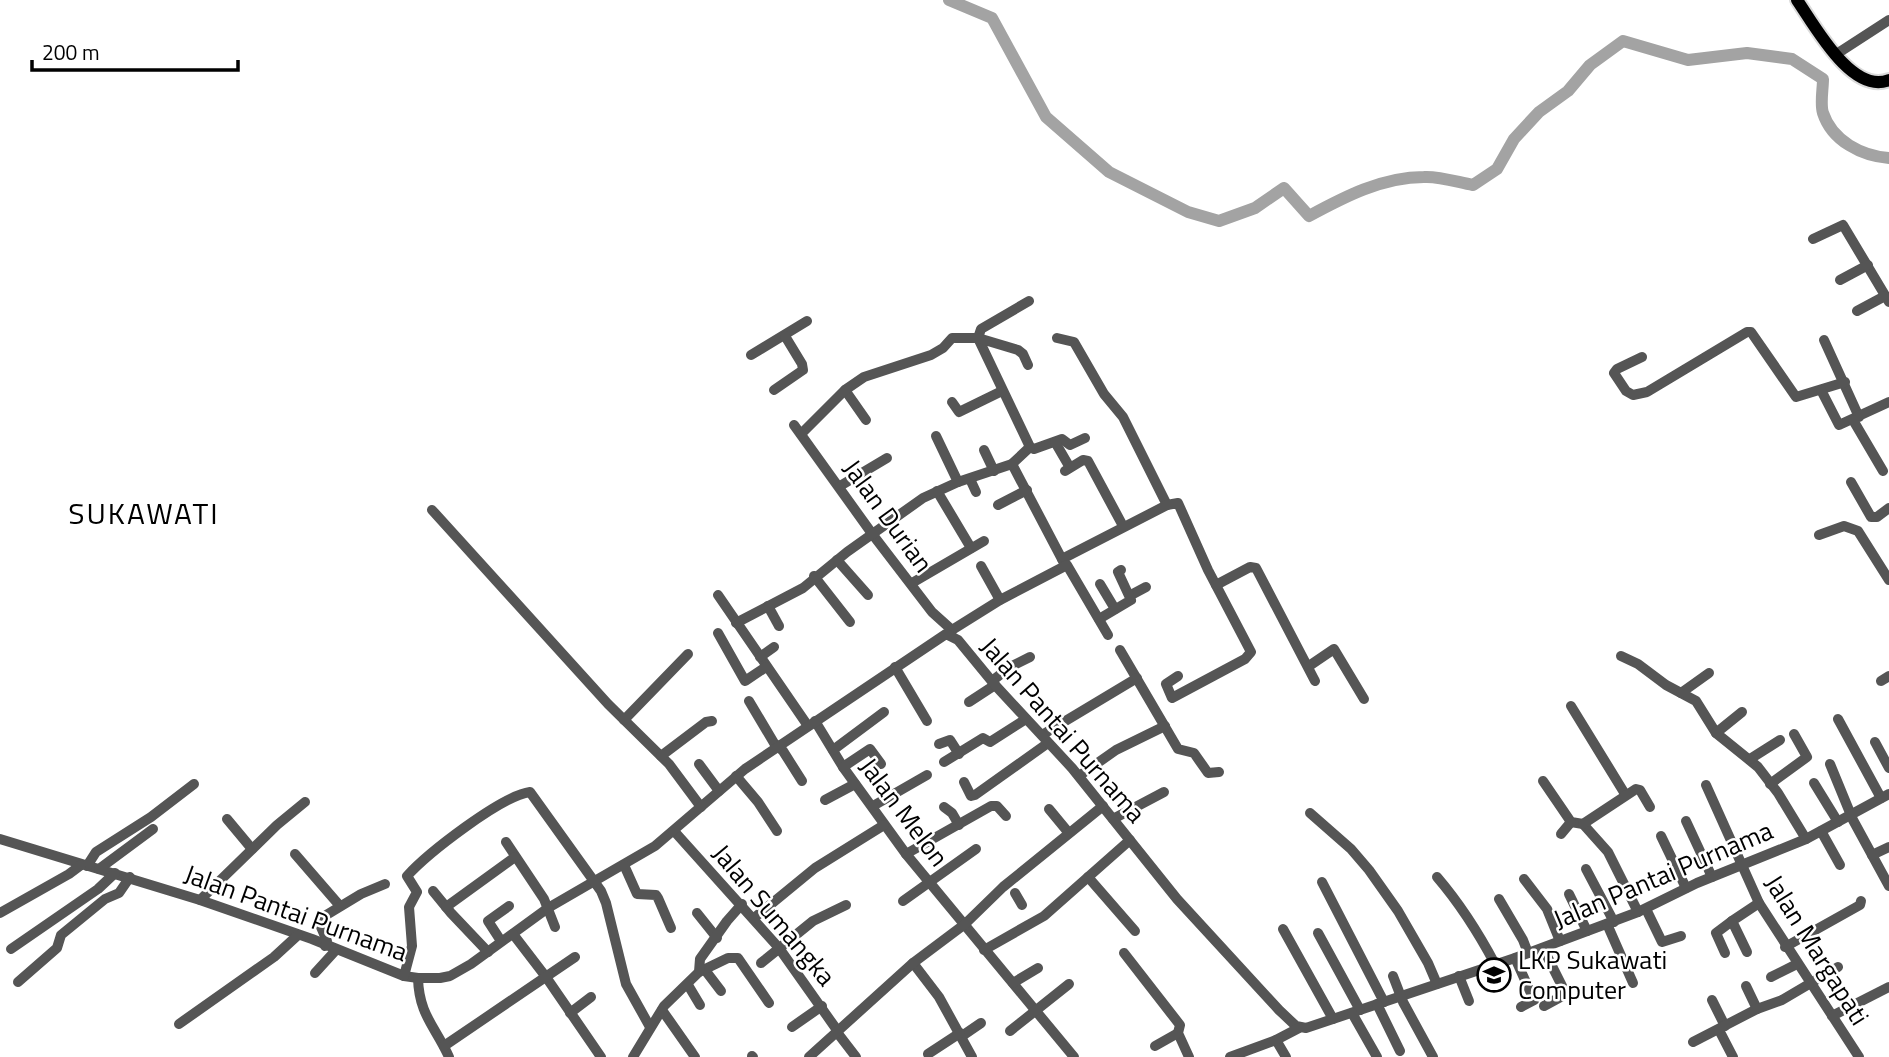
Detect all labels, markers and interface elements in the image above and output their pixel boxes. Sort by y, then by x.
scale bar [32,28,238,72]
text: 200 m [42,36,99,68]
street label: Jalan Durian [834,451,943,580]
district label: SUKAWATI [68,490,220,536]
street label: Jalan Pantai Purnama [972,628,1155,831]
street label: Jalan Melon [850,749,958,874]
street label: Jalan Pantai Purnama [1547,811,1779,938]
street label: Jalan Sumangka [703,835,845,994]
street label: Jalan Pantai Purnama [179,854,413,971]
street label: Jalan Margapati [1756,867,1879,1033]
place label: LKP Sukawati Computer [1518,940,1667,1009]
school or university icon: LKP Sukawati Computer [1475,956,1513,994]

